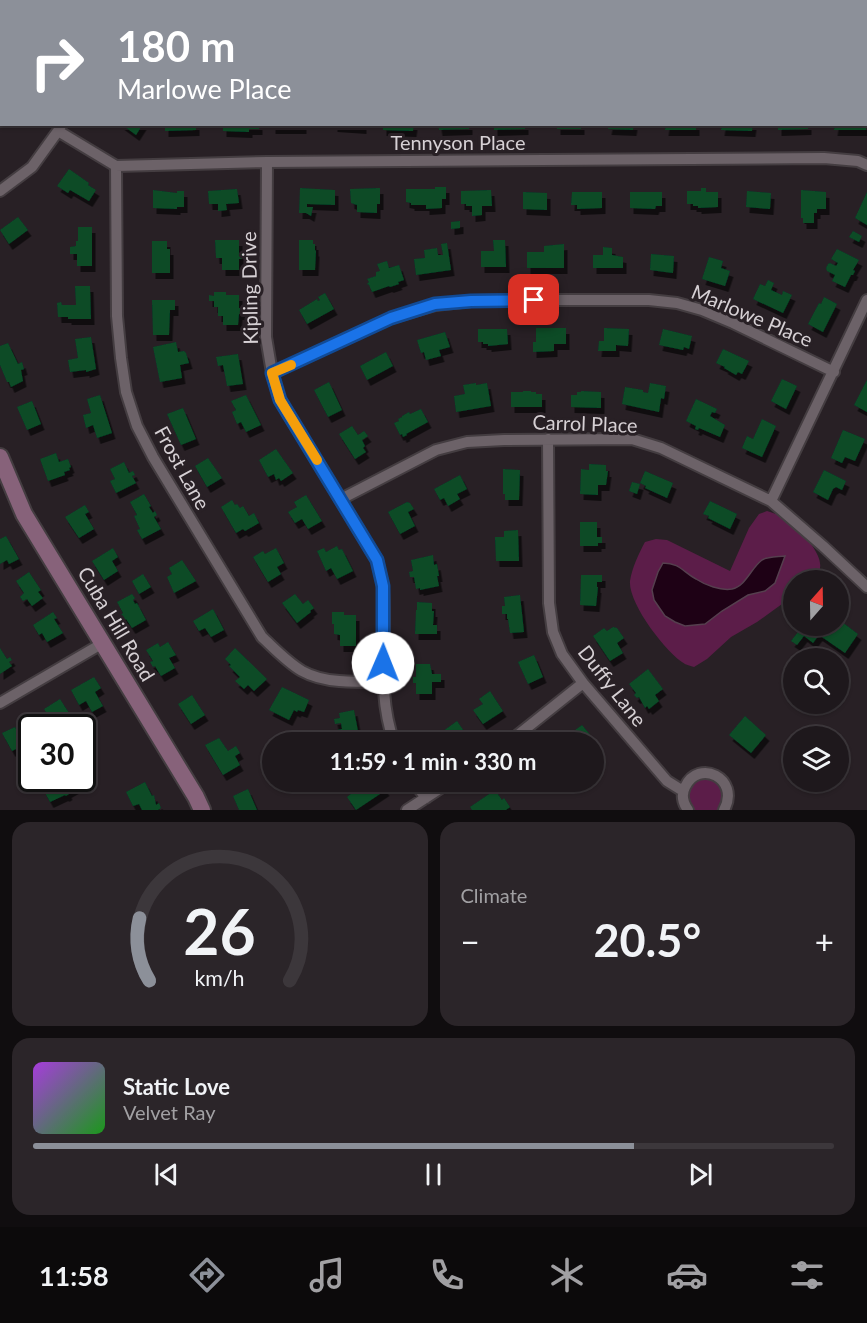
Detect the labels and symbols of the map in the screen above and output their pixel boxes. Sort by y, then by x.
street label: Tennyson Place [391,130,525,154]
street label: Kipling Drive [236,231,262,345]
pin [508,274,559,325]
street label: Marlowe Place [688,279,817,351]
street label: Carrol Place [532,409,638,437]
street label: Frost Lane [150,422,216,513]
street label: Cuba Hill Road [73,562,160,685]
north arrow [783,570,849,636]
position arrow [351,631,415,695]
street label: Duffy Lane [574,640,652,731]
speed limit sign: 30 [18,714,96,792]

